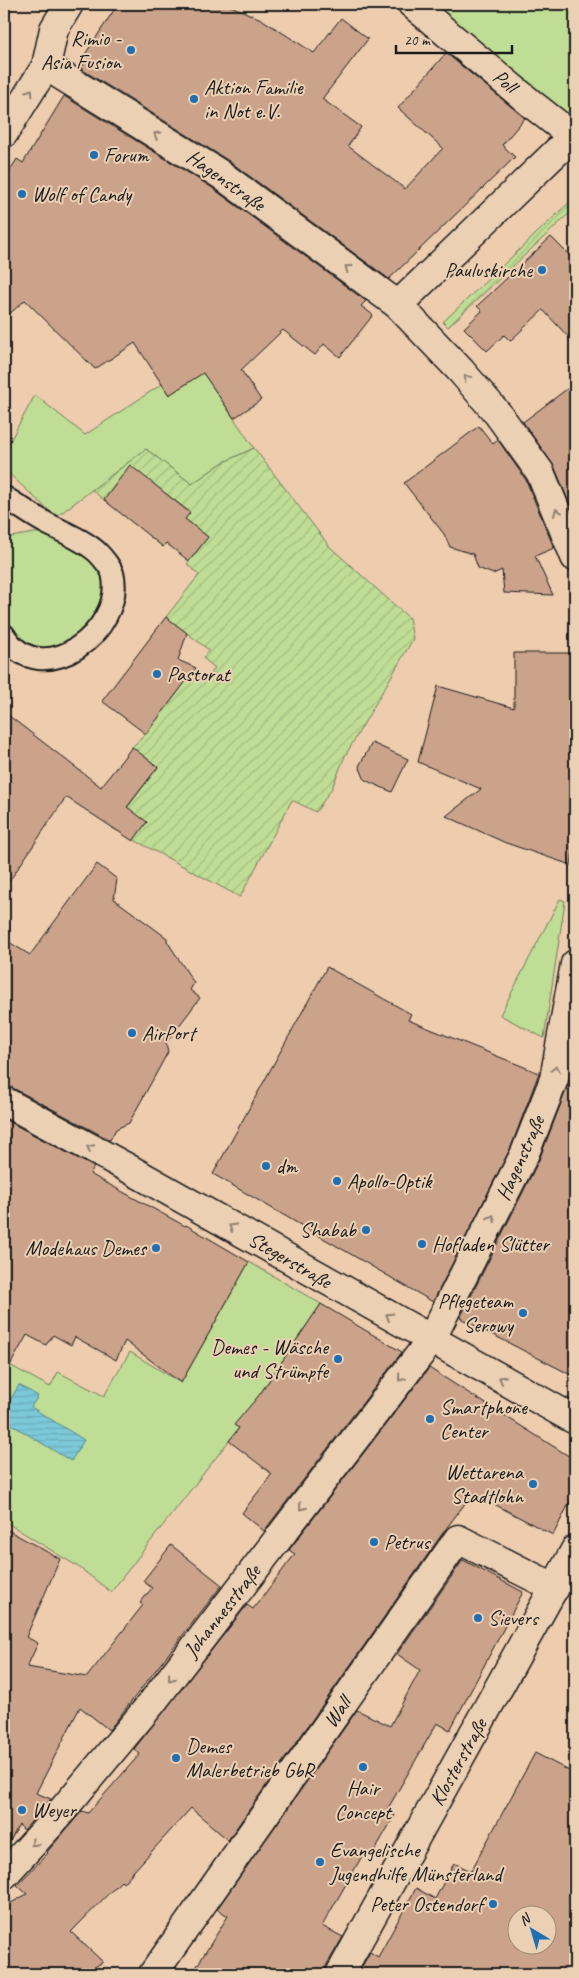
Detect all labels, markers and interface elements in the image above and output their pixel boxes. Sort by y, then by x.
scale bar [396,22,513,54]
place label: Rimio - Asia Fusion [41,25,123,75]
text: 20 m [404,31,431,50]
marker: Rimio - Asia Fusion [125,44,137,56]
street label: Poll [488,63,525,101]
place label: Aktion Familie in Not e.V. [204,74,304,124]
one-way arrow [23,88,33,97]
marker: Aktion Familie in Not e.V. [188,93,200,105]
one-way arrow [154,132,163,141]
place label: Forum [104,142,150,168]
street label: Hagenstraße [182,143,272,218]
marker: Forum [88,149,100,161]
place label: Wolf of Candy [32,181,133,207]
marker: Wolf of Candy [16,188,28,200]
place label: Pauluskirche [445,257,533,283]
marker: Pauluskirche [536,264,548,276]
one-way arrow [344,265,354,274]
one-way arrow [464,375,473,384]
one-way arrow [552,508,563,517]
place label: Pastorat [167,661,232,687]
marker: Pastorat [151,668,163,680]
place label: AirPort [142,1020,198,1046]
marker: AirPort [126,1027,138,1039]
one-way arrow [550,1065,561,1073]
street label: Hagenstraße [490,1110,551,1204]
one-way arrow [87,1144,96,1154]
place label: dm [276,1153,298,1179]
marker: dm [260,1160,272,1172]
place label: Apollo-Optik [347,1168,433,1194]
marker: Apollo-Optik [331,1175,343,1187]
one-way arrow [486,1214,497,1223]
place label: Shabab [300,1217,358,1243]
one-way arrow [228,1223,237,1233]
marker: Shabab [360,1224,372,1236]
street label: Stegerstraße [244,1226,338,1295]
place label: Hofladen Slütter [432,1231,550,1257]
place label: Modehaus Demes [26,1235,148,1261]
marker: Hofladen Slütter [416,1238,428,1250]
marker: Modehaus Demes [150,1242,162,1254]
place label: Pflegeteam Serowy [438,1288,515,1338]
marker: Pflegeteam Serowy [517,1307,529,1319]
one-way arrow [385,1312,394,1322]
place label: Demes - Wäsche und Strümpfe [211,1334,330,1384]
marker: Demes - Wäsche und Strümpfe [332,1353,344,1365]
one-way arrow [399,1372,407,1381]
one-way arrow [498,1375,507,1385]
place label: Smartphone Center [440,1394,528,1444]
marker: Smartphone Center [424,1413,436,1425]
place label: Wettarena Stadtlohn [446,1459,525,1509]
marker: Wettarena Stadtlohn [527,1478,539,1490]
one-way arrow [300,1501,308,1510]
place label: Petrus [384,1529,431,1555]
marker: Petrus [368,1536,380,1548]
street label: Johannesstraße [177,1558,268,1663]
place label: Sievers [488,1605,540,1631]
marker: Sievers [472,1612,484,1624]
one-way arrow [169,1672,177,1681]
street label: Wall [317,1689,359,1732]
street label: Klosterstraße [423,1712,494,1810]
place label: Demes Malerbetrieb GbR [186,1733,316,1783]
marker: Demes Malerbetrieb GbR [170,1752,182,1764]
marker: Hair Concept [357,1761,369,1773]
place label: Hair Concept [335,1775,393,1825]
place label: Weyer [32,1797,77,1823]
marker: Weyer [16,1804,28,1816]
one-way arrow [31,1837,40,1846]
place label: Evangelische Jugendhilfe Münsterland [329,1837,505,1887]
marker: Evangelische Jugendhilfe Münsterland [314,1856,326,1868]
place label: Peter Ostendorf [370,1891,487,1917]
marker: Peter Ostendorf [487,1898,499,1910]
north arrow [506,1906,556,1956]
text: N [516,1909,535,1930]

